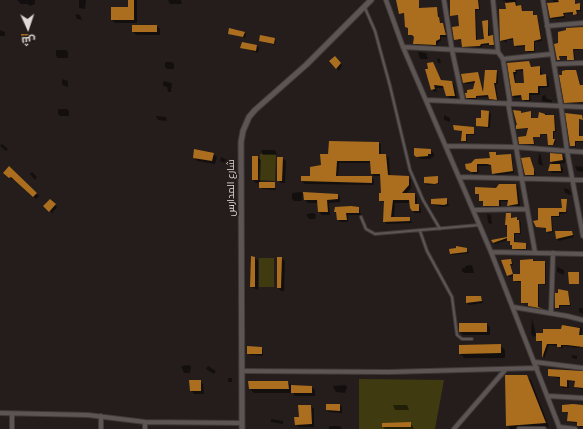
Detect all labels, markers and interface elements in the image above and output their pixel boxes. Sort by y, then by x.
north arrow [8,8,48,48]
text: ش [21,33,36,48]
street label: شارع المدارس [226,160,238,216]

